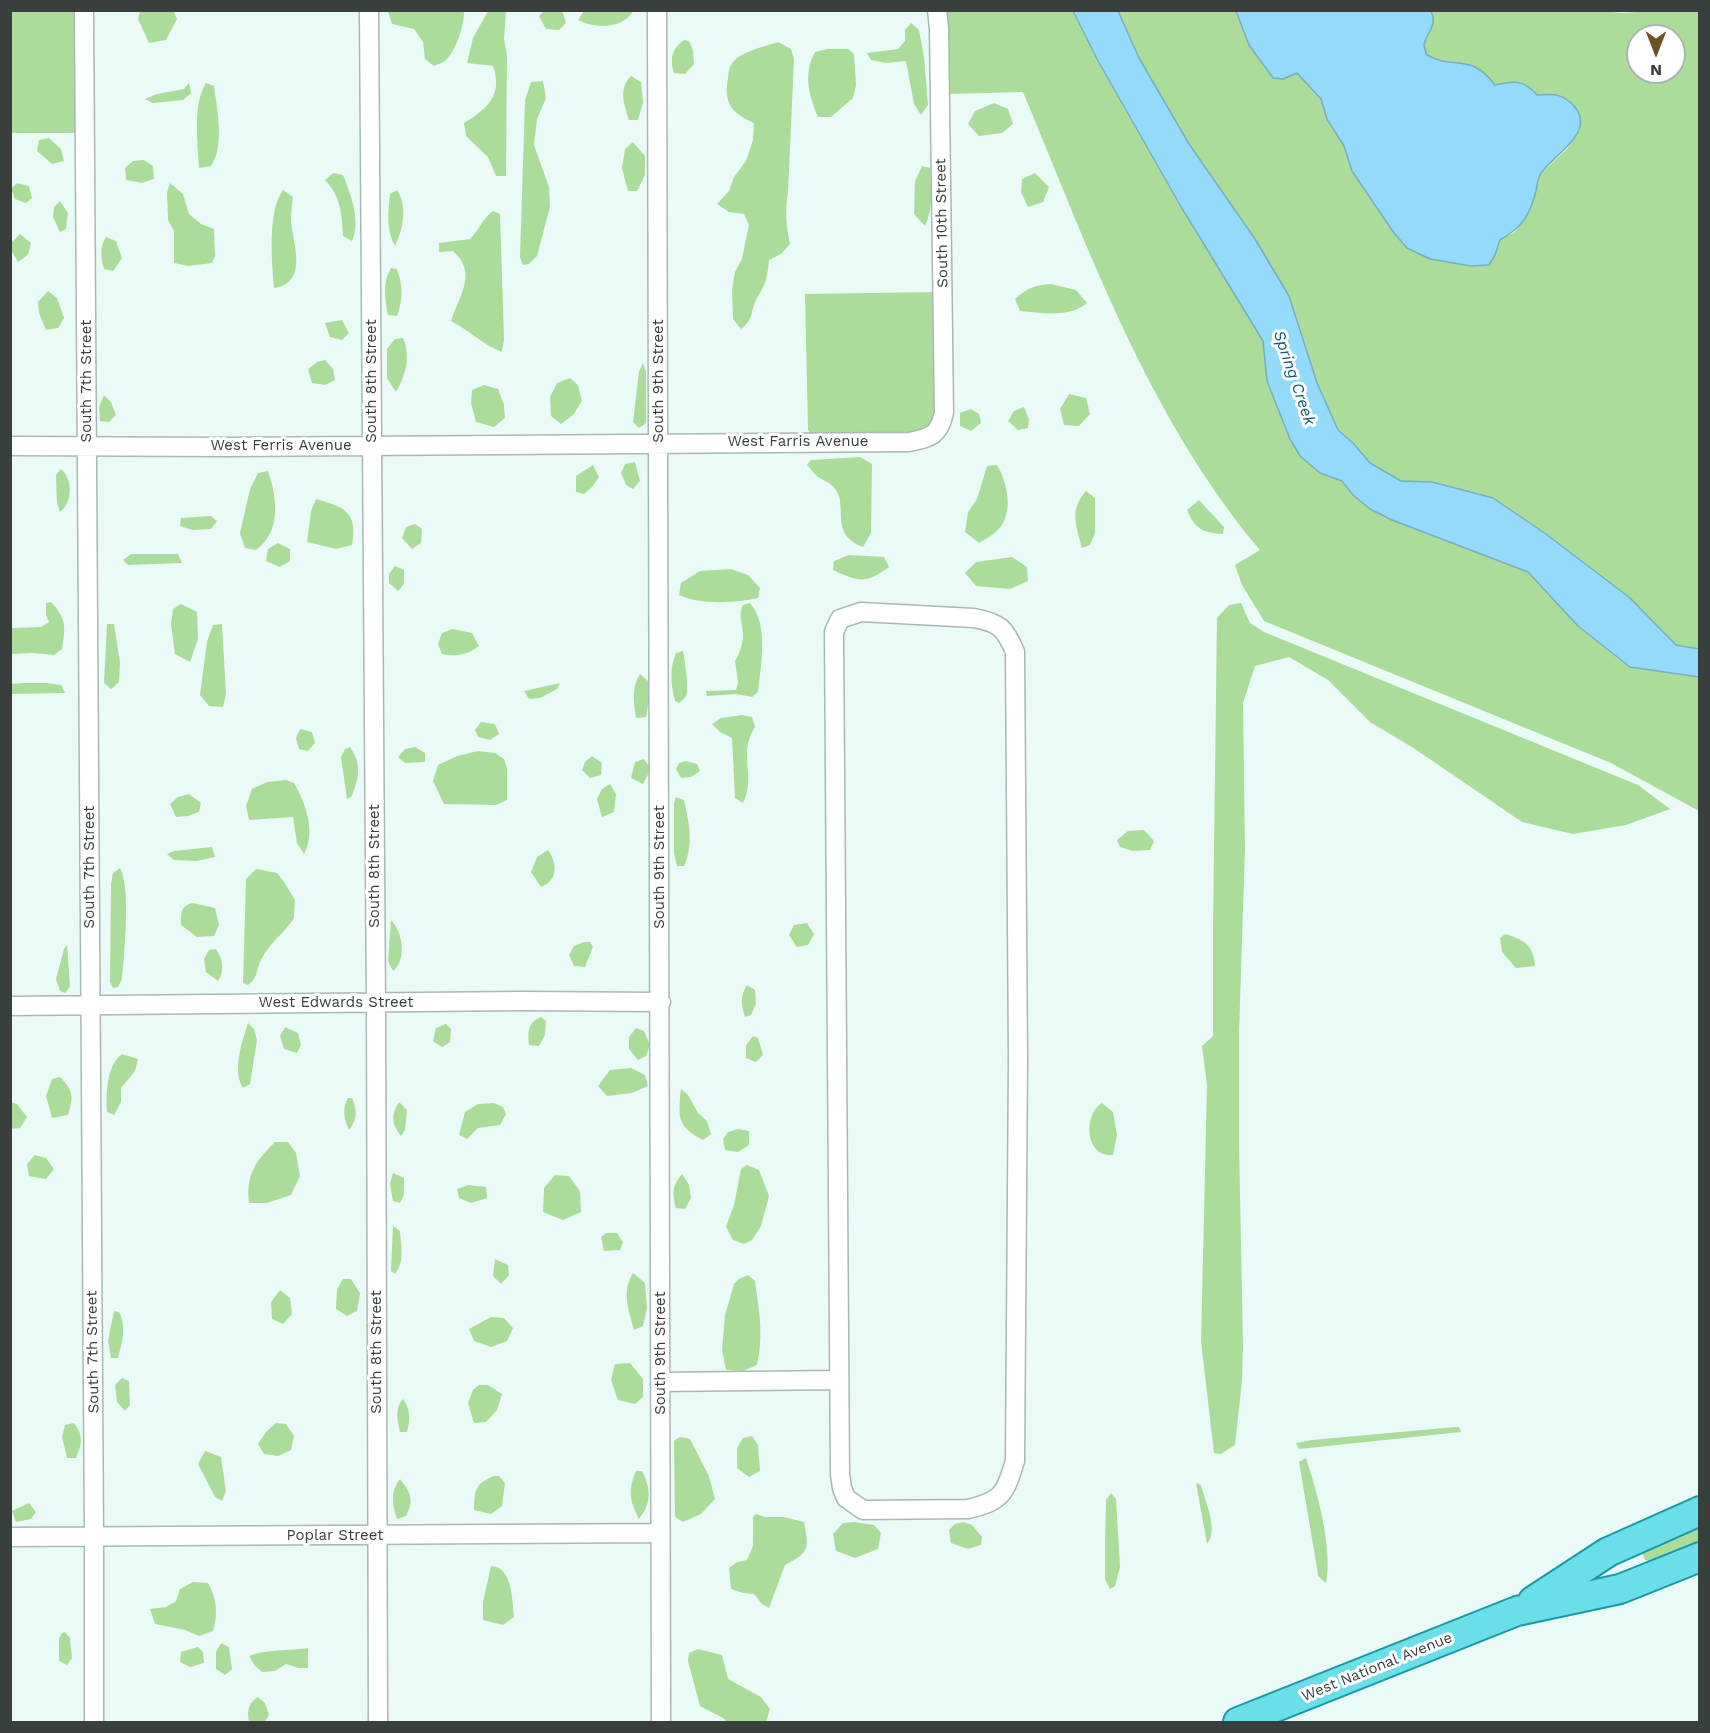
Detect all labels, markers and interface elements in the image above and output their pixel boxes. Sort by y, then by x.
north arrow [1626,24,1686,84]
text: N [1650,61,1662,80]
street label: South 10th Street [932,158,952,288]
street label: South 8th Street [363,319,381,443]
street label: South 9th Street [650,319,668,443]
street label: South 7th Street [78,320,96,442]
water label: Spring Creek [1269,328,1319,428]
street label: West Farris Avenue [727,433,869,451]
street label: West Ferris Avenue [210,437,352,455]
street label: South 8th Street [366,804,384,928]
street label: South 9th Street [651,805,669,929]
street label: South 7th Street [81,806,99,928]
street label: West Edwards Street [259,994,413,1012]
street label: South 7th Street [83,1290,103,1414]
street label: South 8th Street [368,1290,386,1414]
street label: South 9th Street [652,1291,670,1415]
street label: Poplar Street [287,1527,383,1545]
street label: West National Avenue [1299,1629,1455,1705]

